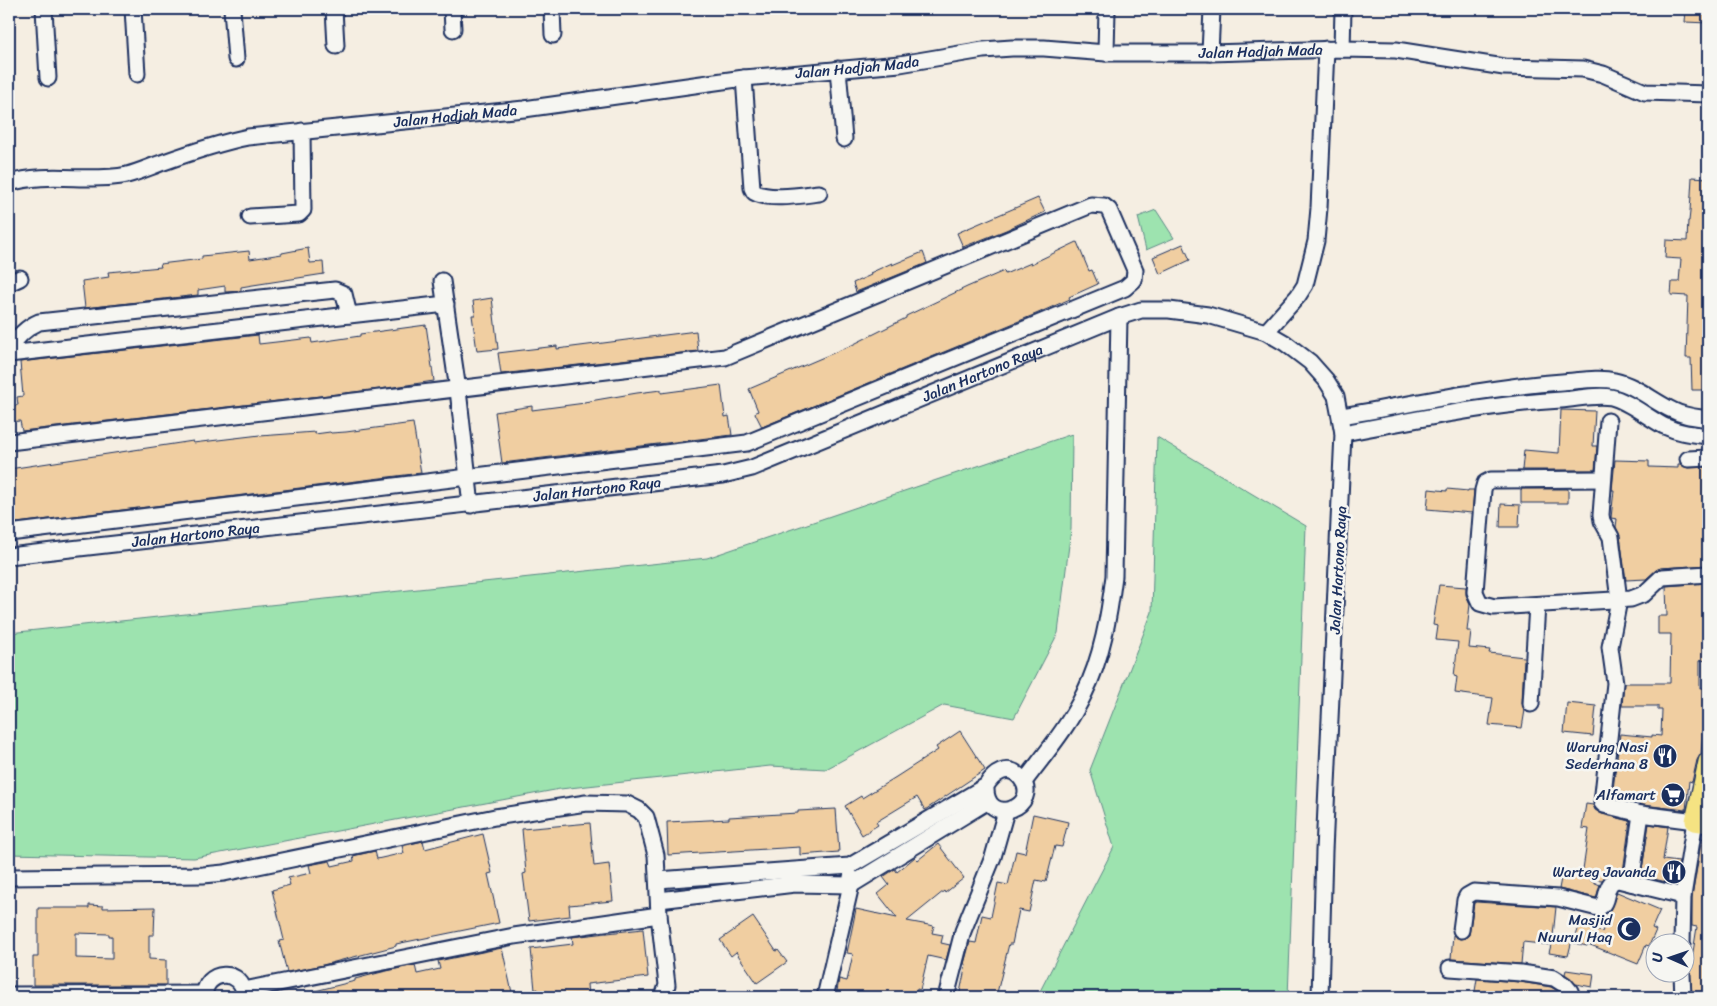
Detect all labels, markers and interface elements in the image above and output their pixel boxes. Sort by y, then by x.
street label: Jalan Hadjah Mada [1198,37,1323,66]
street label: Jalan Hadjah Mada [793,48,921,86]
street label: Jalan Hadjah Mada [391,97,519,135]
street label: Jalan Hartono Raya [918,336,1048,410]
street label: Jalan Hartono Raya [531,469,663,510]
street label: Jalan Hartono Raya [1322,505,1354,636]
street label: Jalan Hartono Raya [130,515,262,555]
place label: Warung Nasi Sederhana 8 [1565,734,1649,777]
restaurant icon: Warung Nasi Sederhana 8 [1652,743,1678,769]
place label: Alfamart [1595,782,1656,808]
supermarket icon: Alfamart [1660,782,1686,808]
place label: Warteg Javanda [1552,859,1656,885]
restaurant icon: Warteg Javanda [1661,859,1687,885]
place label: Masjid Nuurul Haq [1538,907,1613,950]
mosque icon: Masjid Nuurul Haq [1616,916,1642,942]
north arrow [1644,934,1694,984]
text: U [1645,952,1670,963]

